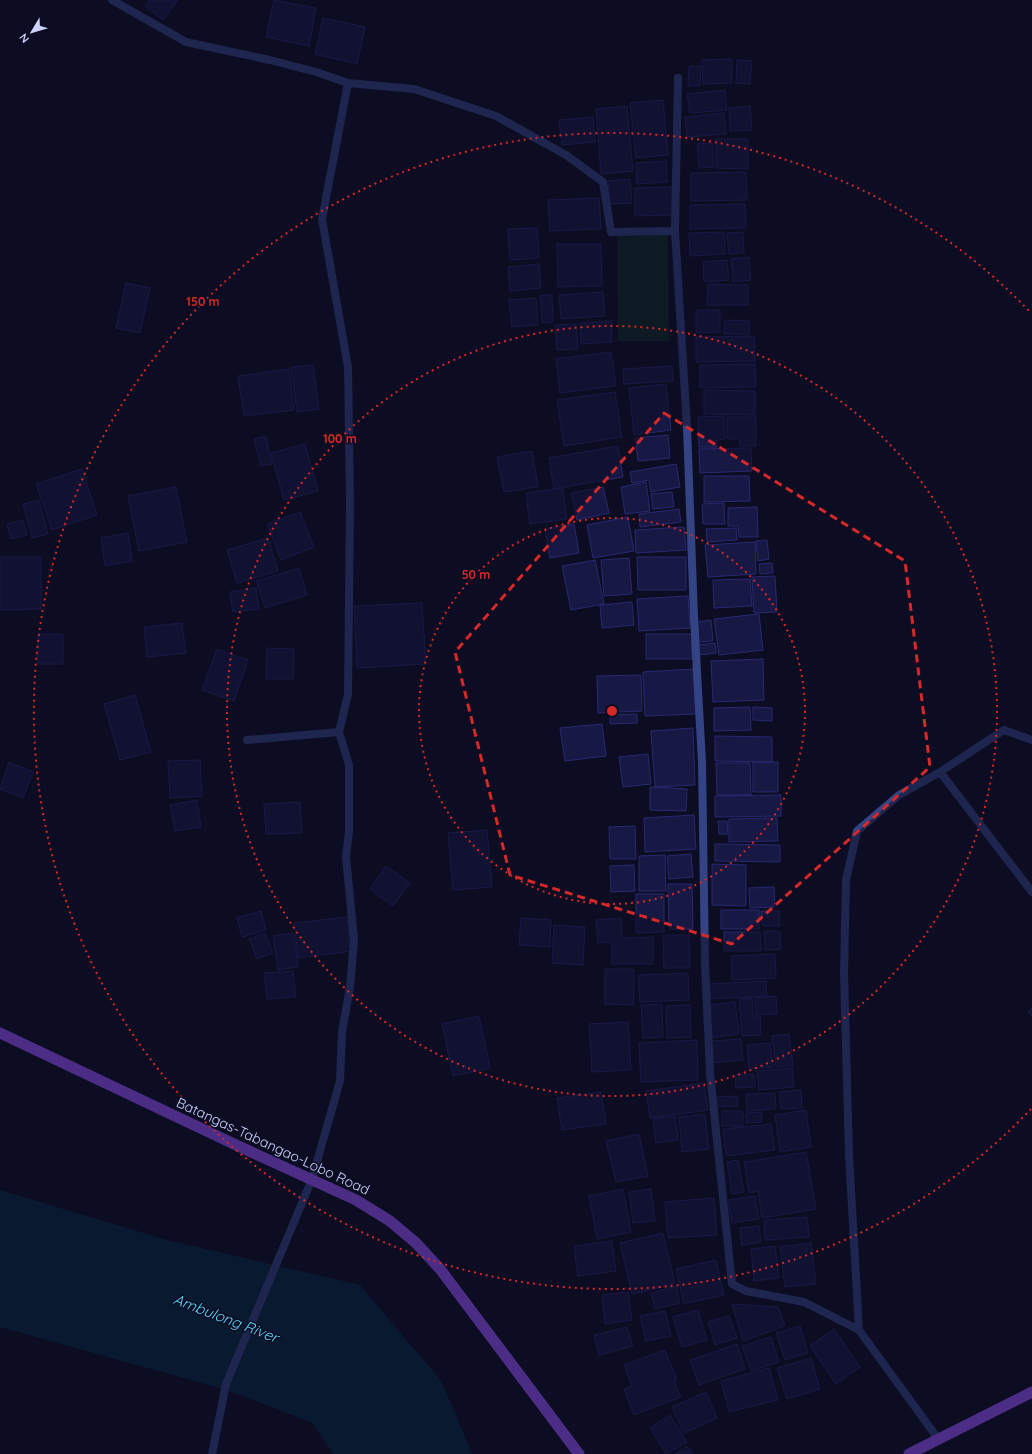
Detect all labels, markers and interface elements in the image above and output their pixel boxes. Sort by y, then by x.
north arrow [12,12,52,52]
text: N [16,31,32,46]
text: 150 m [186,294,220,309]
text: 100 m [323,431,357,446]
text: 50 m [462,567,490,582]
centre of rings [605,704,619,718]
street label: Batangas-Tabangao-Lobo Road [174,1093,372,1199]
water label: Ambulong River [171,1289,283,1348]

